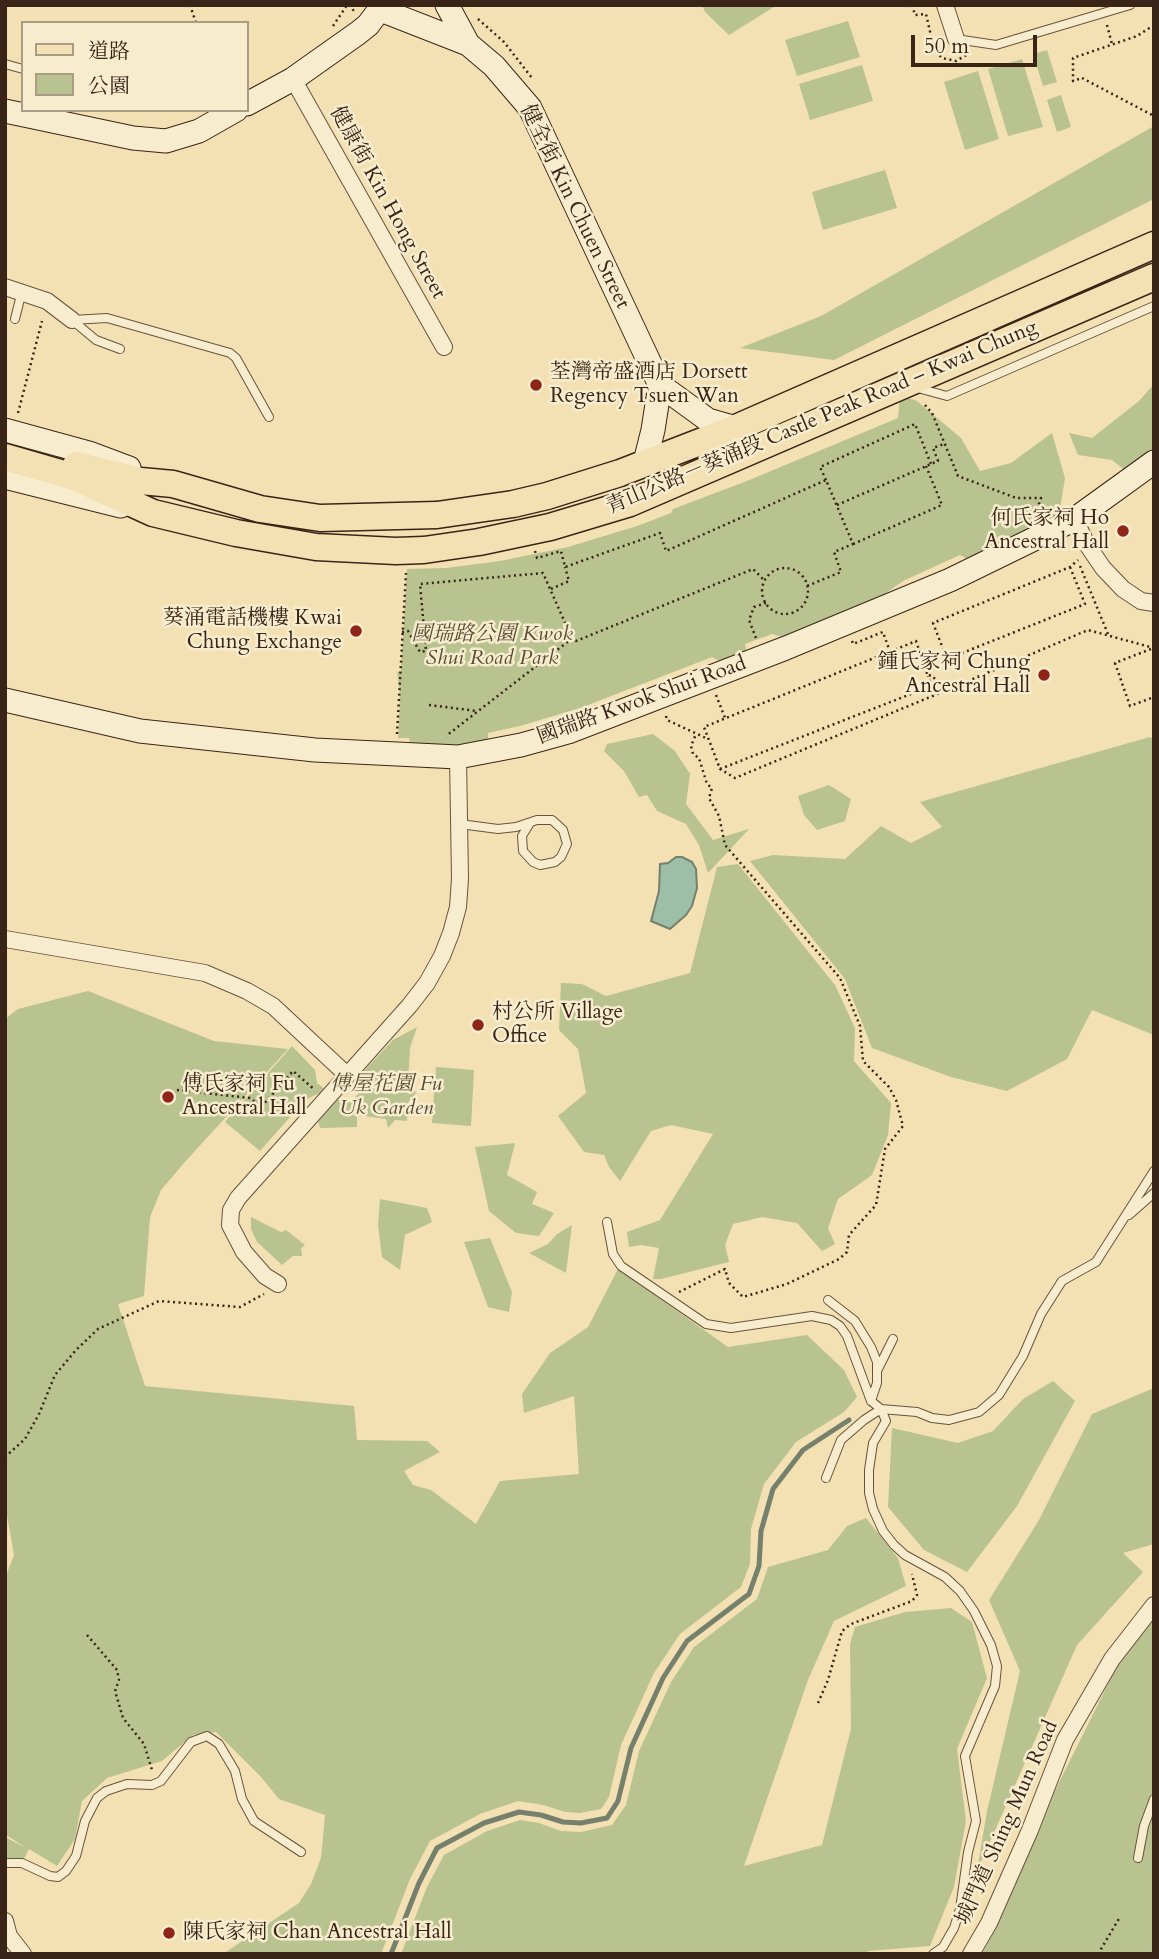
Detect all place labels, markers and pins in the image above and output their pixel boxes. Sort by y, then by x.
place label: 荃灣帝盛酒店 Dorsett Regency Tsuen Wan [550,360,748,410]
marker: 荃灣帝盛酒店 Dorsett Regency Tsuen Wan [528,377,544,393]
place label: 何氏家祠 Ho Ancestral Hall [984,506,1109,556]
marker: 何氏家祠 Ho Ancestral Hall [1115,523,1131,539]
place label: 葵涌電話機樓 Kwai Chung Exchange [163,606,342,656]
marker: 葵涌電話機樓 Kwai Chung Exchange [348,623,364,639]
place label: 鍾氏家祠 Chung Ancestral Hall [878,650,1030,700]
marker: 鍾氏家祠 Chung Ancestral Hall [1036,667,1052,683]
place label: 村公所 Village Office [492,1000,623,1050]
marker: 村公所 Village Office [470,1017,486,1033]
place label: 傅氏家祠 Fu Ancestral Hall [182,1072,307,1122]
marker: 傅氏家祠 Fu Ancestral Hall [160,1089,176,1105]
place label: 陳氏家祠 Chan Ancestral Hall [183,1920,452,1946]
marker: 陳氏家祠 Chan Ancestral Hall [161,1925,177,1941]

